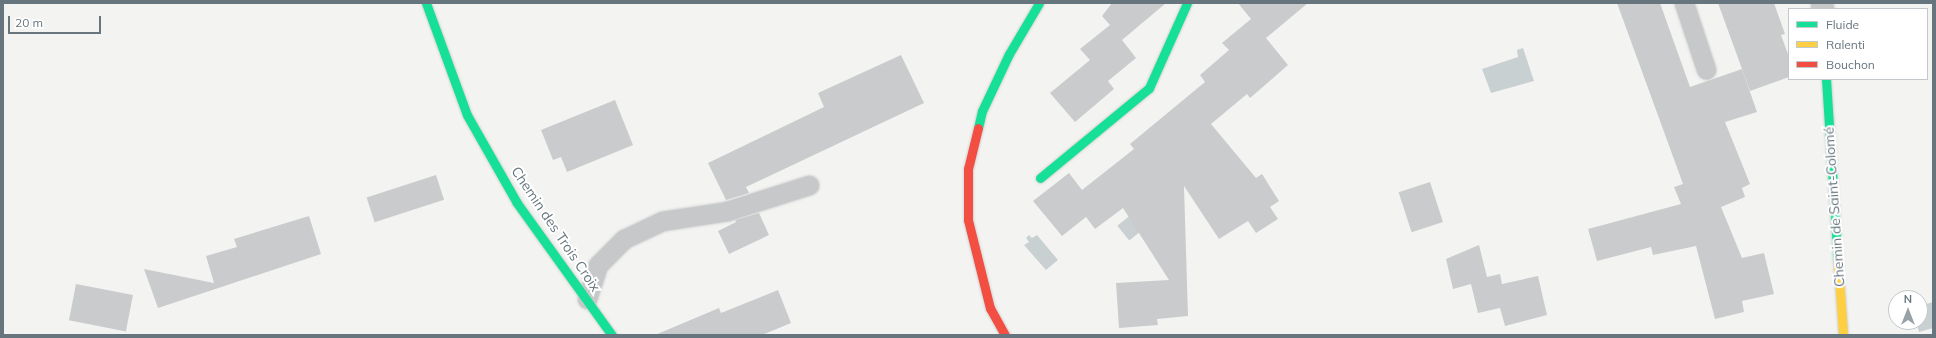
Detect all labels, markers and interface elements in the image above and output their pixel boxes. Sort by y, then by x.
scale bar [10,8,103,34]
legend [1788,8,1928,80]
text: 20 m [15,15,43,30]
text: Fluide [1826,17,1859,32]
text: Ralenti [1826,37,1865,52]
text: Bouchon [1826,57,1875,72]
street label: Chemin de Saint-Colomé [1820,126,1848,288]
street label: Chemin des Trois Croix [508,163,604,295]
north arrow [1888,290,1928,330]
text: N [1904,292,1912,306]

